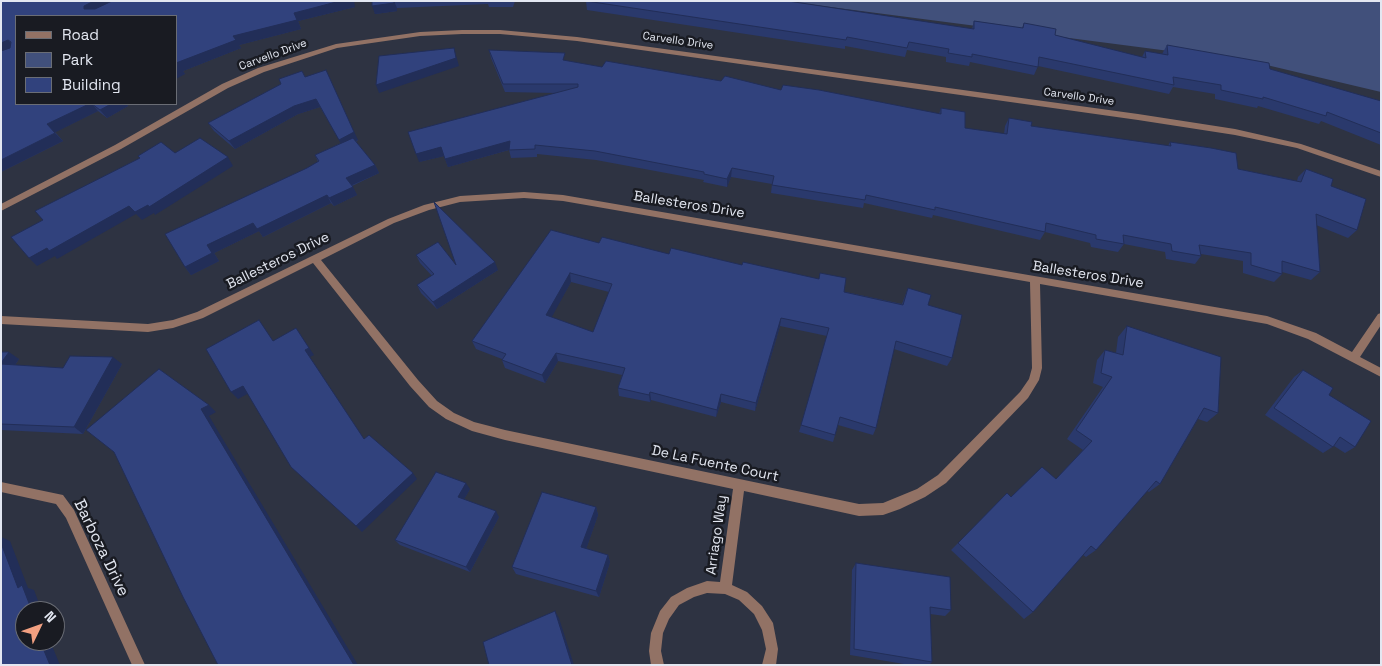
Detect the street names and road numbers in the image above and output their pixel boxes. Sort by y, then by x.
street label: Carvello Drive [642,30,714,52]
street label: Carvello Drive [237,37,309,73]
street label: Carvello Drive [1043,86,1115,108]
street label: Ballesteros Drive [632,188,746,222]
street label: Ballesteros Drive [224,229,332,293]
street label: Ballesteros Drive [1031,258,1145,292]
street label: De La Fuente Court [650,442,780,486]
street label: Arriago Way [703,494,731,576]
street label: Barboza Drive [69,496,133,600]

